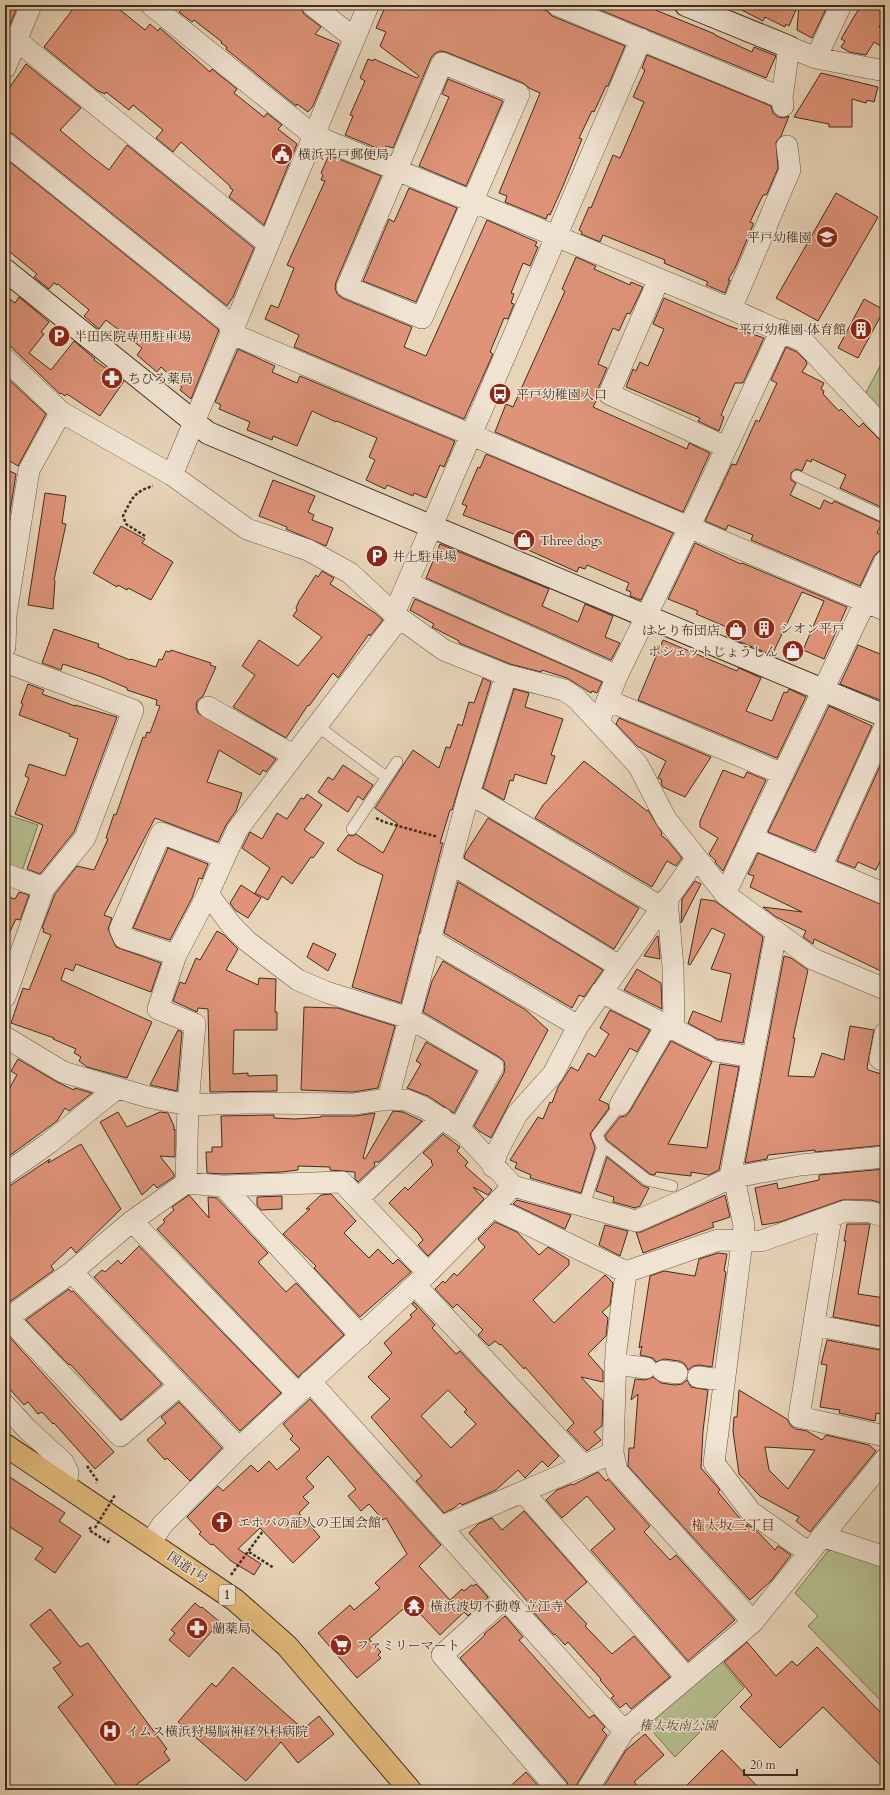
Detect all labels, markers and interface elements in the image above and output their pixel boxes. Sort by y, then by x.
public building icon: 横浜平戸郵便局 [269,141,295,167]
place label: 横浜平戸郵便局 [298,146,389,164]
school or university icon: 平戸幼稚園 [814,224,840,250]
place label: 平戸幼稚園 [747,229,812,247]
building icon: 平戸幼稚園 体育館 [848,316,874,342]
place label: 平戸幼稚園 体育館 [739,321,846,339]
parking icon: 半田医院専用駐車場 [46,323,72,349]
place label: 半田医院専用駐車場 [74,328,191,346]
pharmacy icon: ちひろ薬局 [99,365,125,391]
place label: ちひろ薬局 [128,370,193,388]
bus stop icon: 平戸幼稚園入口 [487,381,513,407]
place label: 平戸幼稚園入口 [516,386,607,404]
shop icon: Three dogs [511,527,537,553]
place label: Three dogs [540,532,602,550]
parking icon: 井上駐車場 [364,543,390,569]
place label: 井上駐車場 [392,548,457,566]
building icon: シオン平戸 [751,615,777,641]
shop icon: はとり布団店 [723,617,749,643]
place label: シオン平戸 [780,620,845,638]
place label: はとり布団店 [642,622,720,640]
shop icon: ポシェットじょうしん [780,638,806,664]
place label: ポシェットじょうしん [648,643,778,661]
church icon: エホバの証人の王国会館 [209,1509,235,1535]
place label: エホバの証人の王国会館 [238,1514,381,1532]
district label: 権太坂三丁目 [691,1516,775,1535]
street label: 国道1号 [163,1548,211,1588]
road number: 1 [219,1585,235,1605]
temple icon: 横浜波切不動尊 立江寺 [401,1593,427,1619]
place label: 横浜波切不動尊 立江寺 [430,1598,564,1616]
pharmacy icon: 蘭薬局 [184,1615,210,1641]
place label: 蘭薬局 [212,1620,251,1638]
supermarket icon: ファミリーマート [328,1632,354,1658]
place label: ファミリーマート [356,1637,460,1655]
park label: 権太坂南公園 [639,1717,719,1735]
hospital icon: イムス横浜狩場脳神経外科病院 [97,1718,123,1744]
place label: イムス横浜狩場脳神経外科病院 [126,1723,308,1741]
scale bar [744,1751,797,1777]
text: 20 m [750,1757,777,1773]

